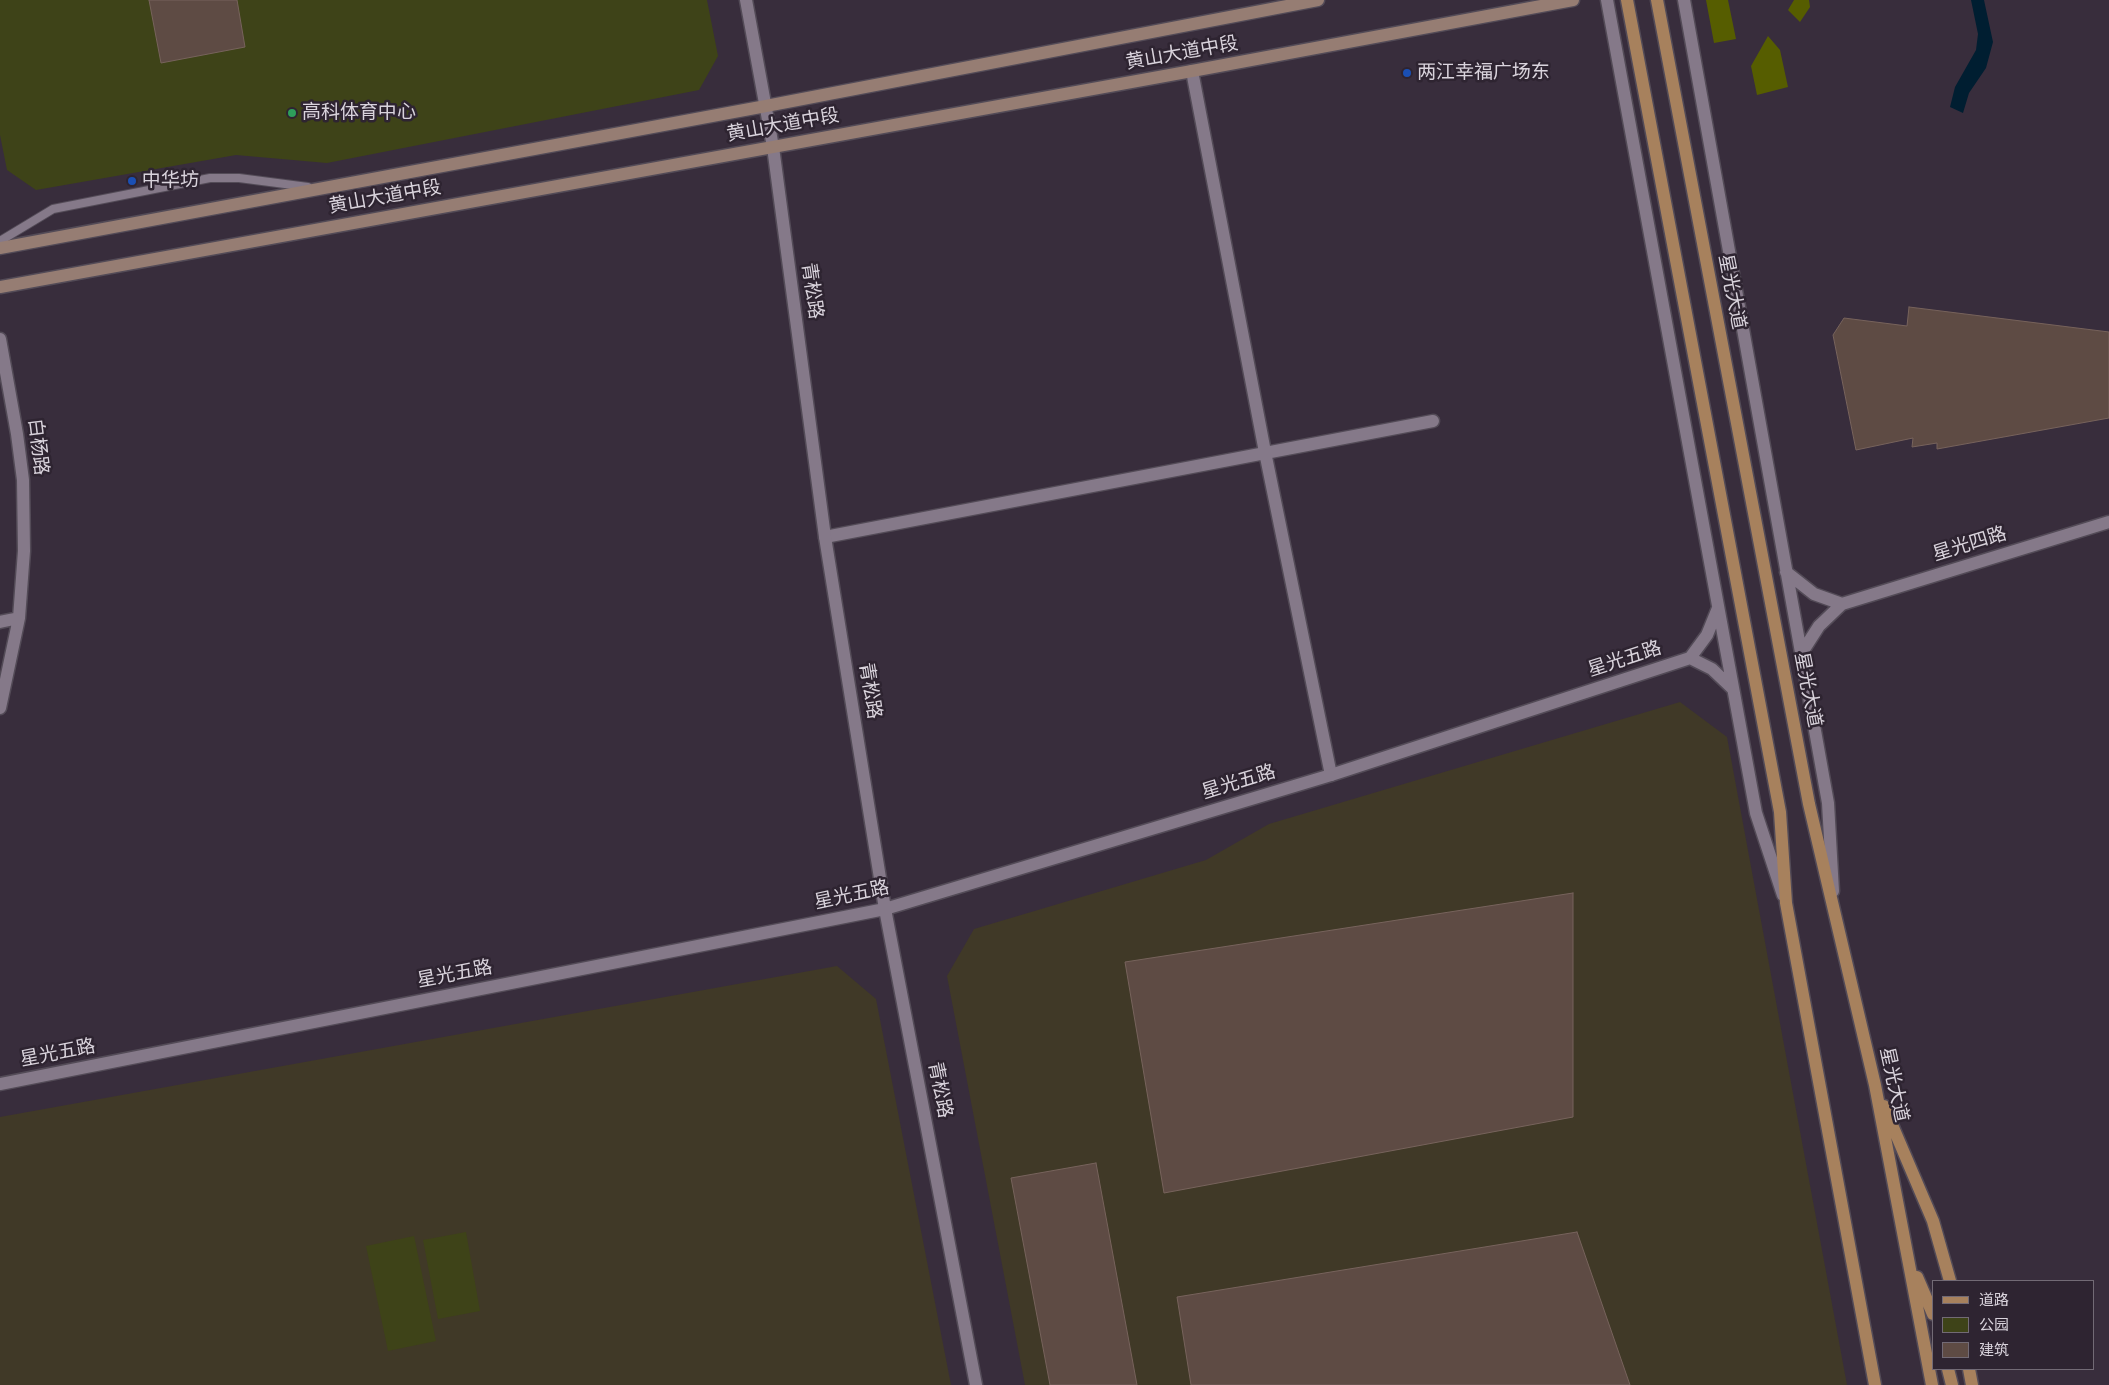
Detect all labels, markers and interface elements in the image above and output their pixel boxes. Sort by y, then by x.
street label: 黄山大道中段 [1124,33,1240,75]
place label: 两江幸福广场东 [1417,62,1550,84]
marker: 两江幸福广场东 [1401,67,1413,79]
place label: 高科体育中心 [302,102,416,124]
street label: 黄山大道中段 [725,105,841,147]
marker: 高科体育中心 [286,107,298,119]
place label: 中华坊 [142,170,199,192]
marker: 中华坊 [126,175,138,187]
street label: 黄山大道中段 [327,177,443,219]
street label: 星光大道 [1713,253,1749,331]
street label: 青松路 [796,261,826,321]
street label: 白杨路 [22,417,52,477]
street label: 星光四路 [1930,523,2010,567]
street label: 星光五路 [1585,637,1665,683]
street label: 星光大道 [1789,651,1825,729]
street label: 青松路 [853,661,885,721]
street label: 星光五路 [1199,761,1279,805]
street label: 星光五路 [812,877,892,915]
street label: 星光五路 [416,957,494,993]
street label: 星光五路 [19,1036,97,1072]
street label: 星光大道 [1874,1045,1912,1125]
street label: 青松路 [922,1060,956,1120]
legend [1932,1280,2094,1370]
text: 道路 [1979,1288,2009,1311]
text: 公园 [1979,1313,2009,1336]
text: 建筑 [1979,1338,2009,1361]

